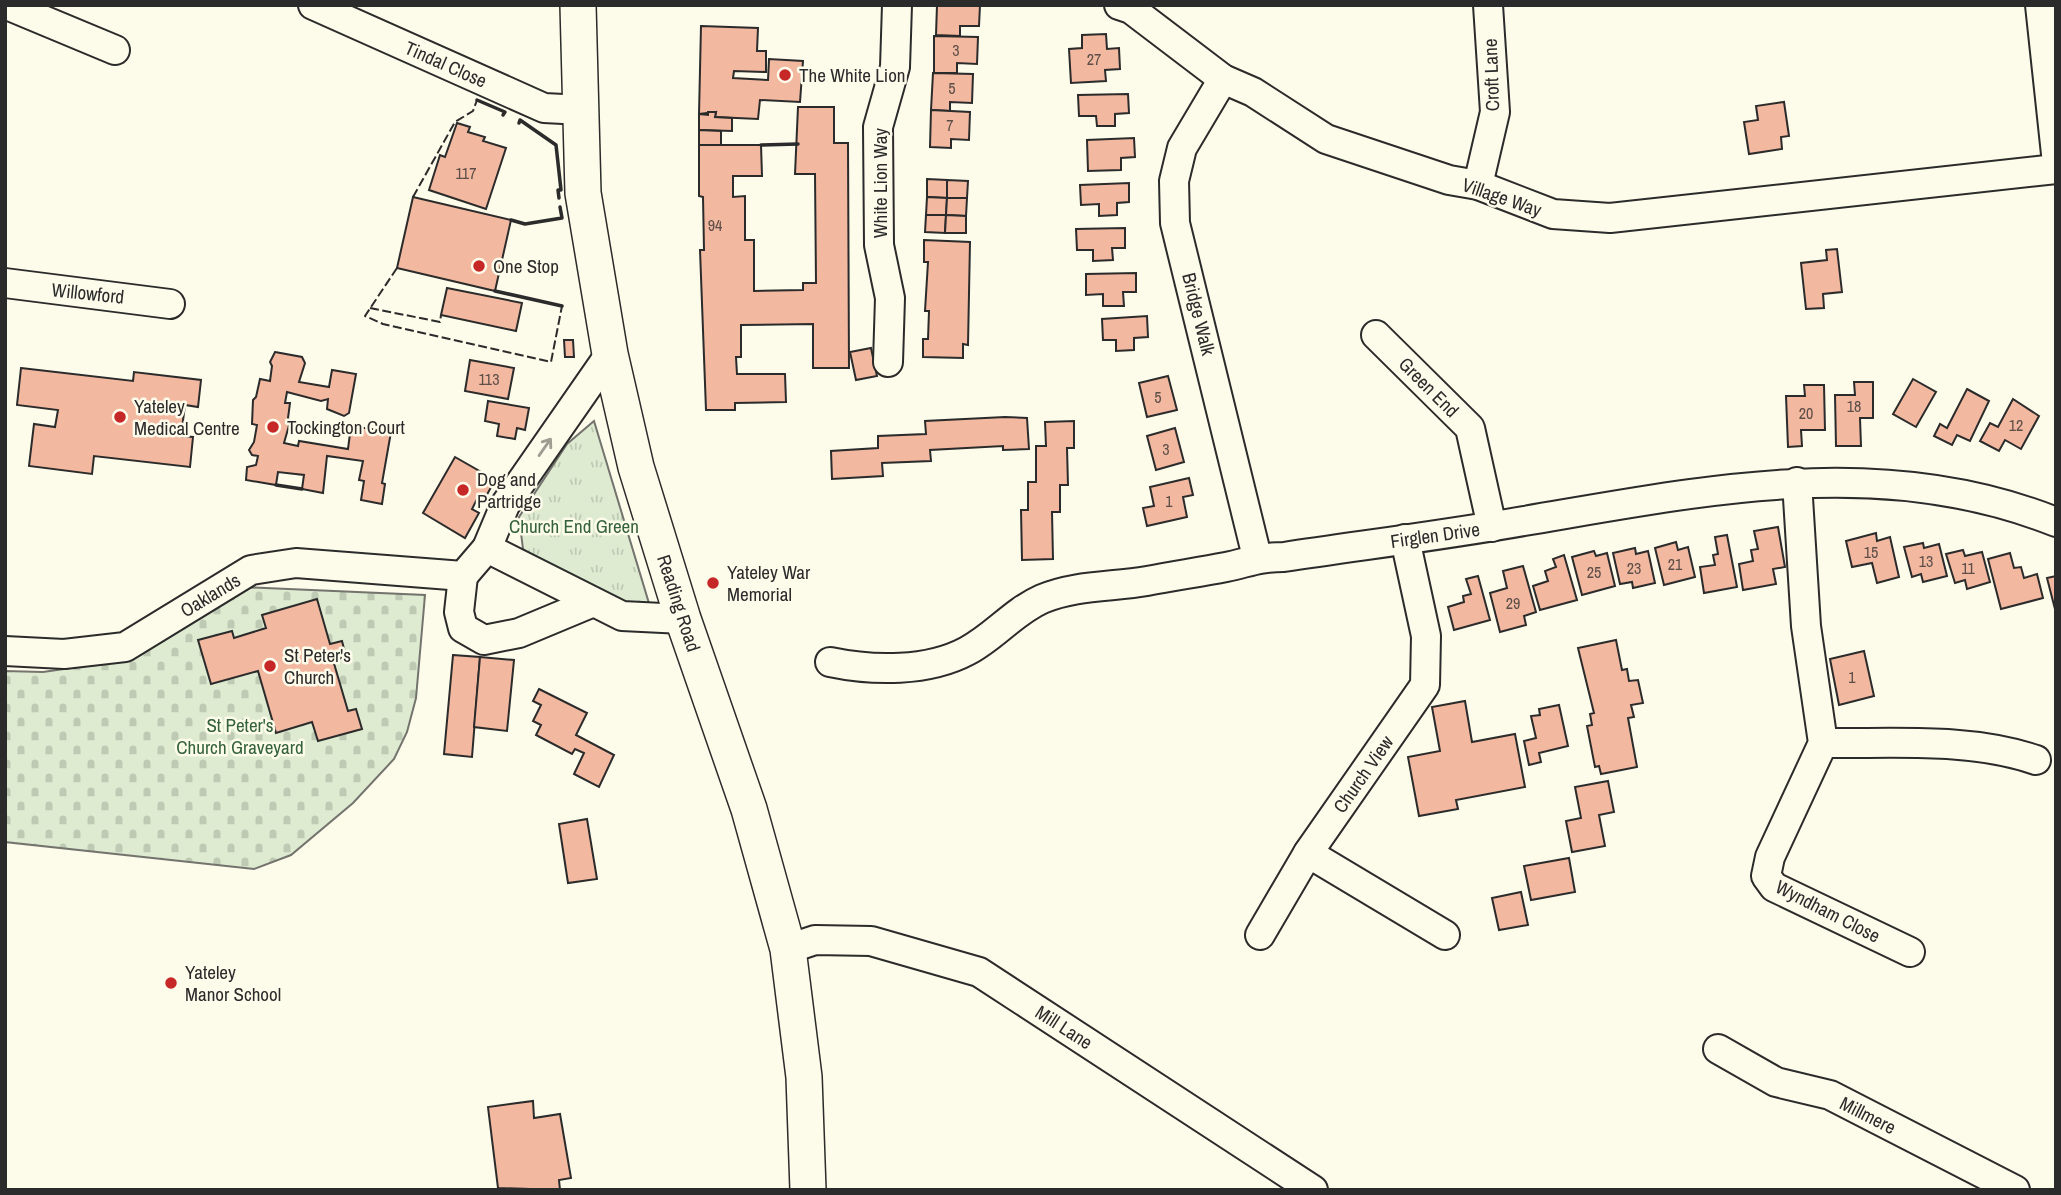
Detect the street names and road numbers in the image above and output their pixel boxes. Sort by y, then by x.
street label: Tindal Close [401,34,491,94]
street label: Croft Lane [1477,38,1505,112]
street label: White Lion Way [867,128,893,238]
street label: Village Way [1459,171,1545,223]
street label: Bridge Walk [1176,270,1222,358]
street label: Willowford [50,276,126,310]
street label: Green End [1393,351,1465,423]
street label: Firglen Drive [1389,516,1481,554]
street label: Reading Road [651,551,707,655]
street label: Oaklands [175,567,245,623]
street label: Church View [1327,730,1400,818]
street label: Wyndham Close [1771,874,1885,948]
street label: Mill Lane [1030,999,1098,1055]
street label: Millmere [1835,1090,1901,1140]

